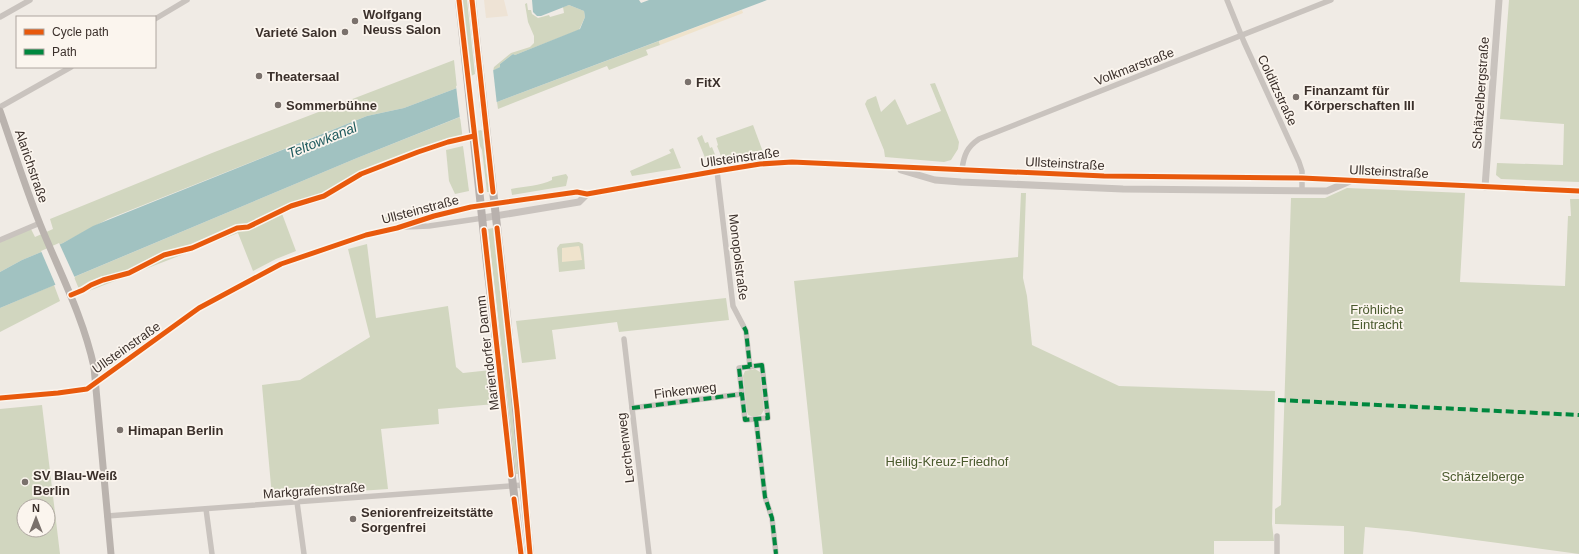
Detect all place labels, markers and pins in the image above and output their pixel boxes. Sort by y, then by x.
place label: Wolfgang Neuss Salon [363,7,441,37]
marker: Wolfgang Neuss Salon [350,16,360,26]
place label: Varieté Salon [255,25,337,40]
marker: Varieté Salon [340,27,350,37]
place label: Theatersaal [267,69,339,84]
marker: Theatersaal [254,71,264,81]
place label: FitX [696,75,721,90]
marker: FitX [683,77,693,87]
place label: Finanzamt für Körperschaften III [1304,83,1415,113]
marker: Finanzamt für Körperschaften III [1291,92,1301,102]
place label: Sommerbühne [286,98,377,113]
marker: Sommerbühne [273,100,283,110]
place label: Himapan Berlin [128,423,223,438]
marker: Himapan Berlin [115,425,125,435]
place label: SV Blau-Weiß Berlin [33,468,117,498]
marker: SV Blau-Weiß Berlin [20,477,30,487]
place label: Seniorenfreizeitstätte Sorgenfrei [361,505,493,535]
marker: Seniorenfreizeitstätte Sorgenfrei [348,514,358,524]

